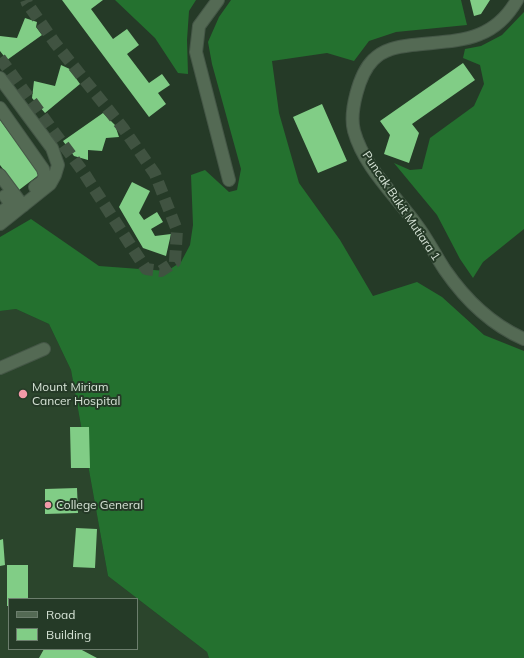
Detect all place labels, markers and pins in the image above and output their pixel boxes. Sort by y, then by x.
place label: Mount Miriam Cancer Hospital [32,380,120,408]
marker: Mount Miriam Cancer Hospital [17,388,29,400]
place label: College General [56,498,143,512]
marker: College General [43,500,53,510]

